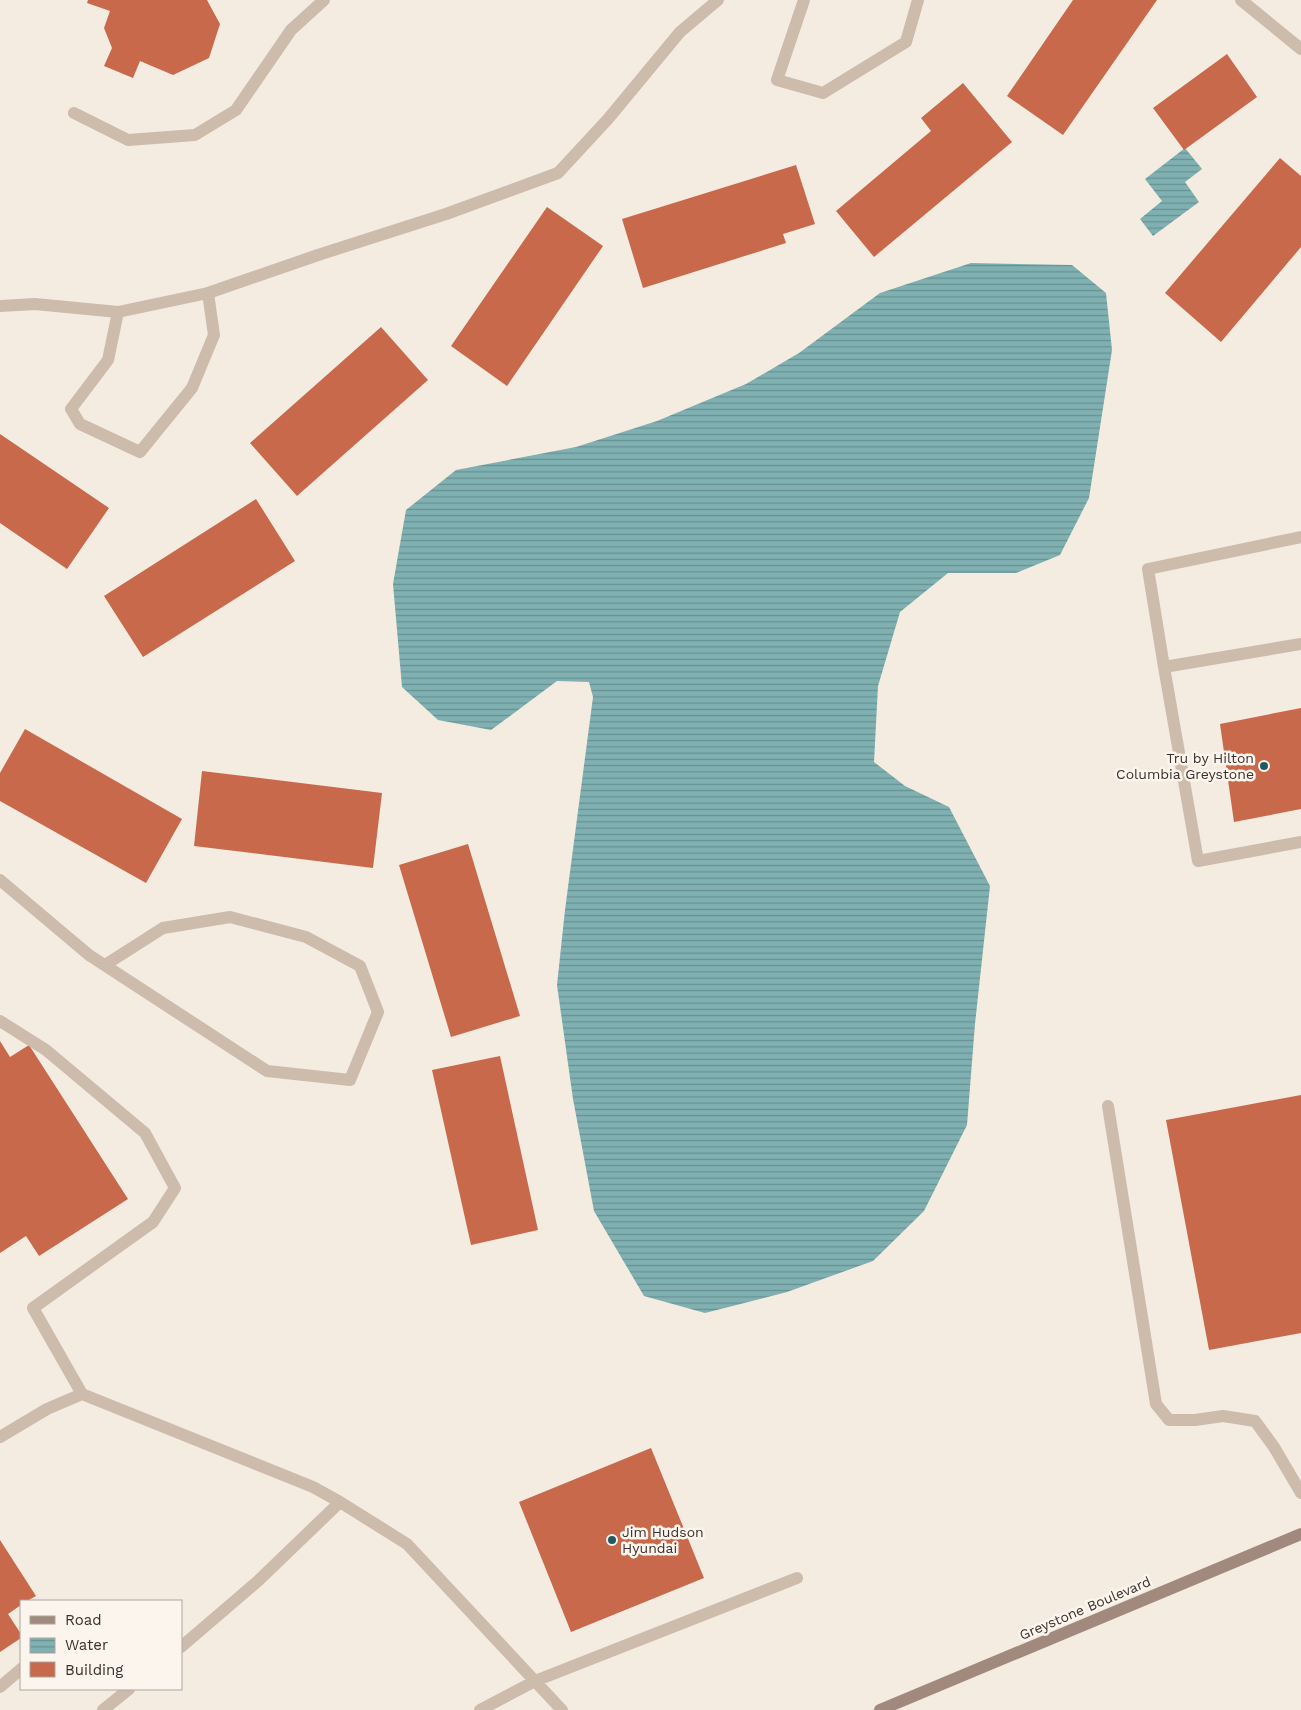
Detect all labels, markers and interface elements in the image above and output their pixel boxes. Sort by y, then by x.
place label: Tru by Hilton Columbia Greystone [1116,750,1254,782]
marker: Tru by Hilton Columbia Greystone [1258,760,1270,772]
place label: Jim Hudson Hyundai [622,1524,704,1556]
marker: Jim Hudson Hyundai [606,1534,618,1546]
street label: Greystone Boulevard [1017,1573,1153,1643]
legend [20,1600,182,1690]
text: Road [65,1611,102,1629]
text: Water [65,1636,108,1654]
text: Building [65,1661,123,1679]

